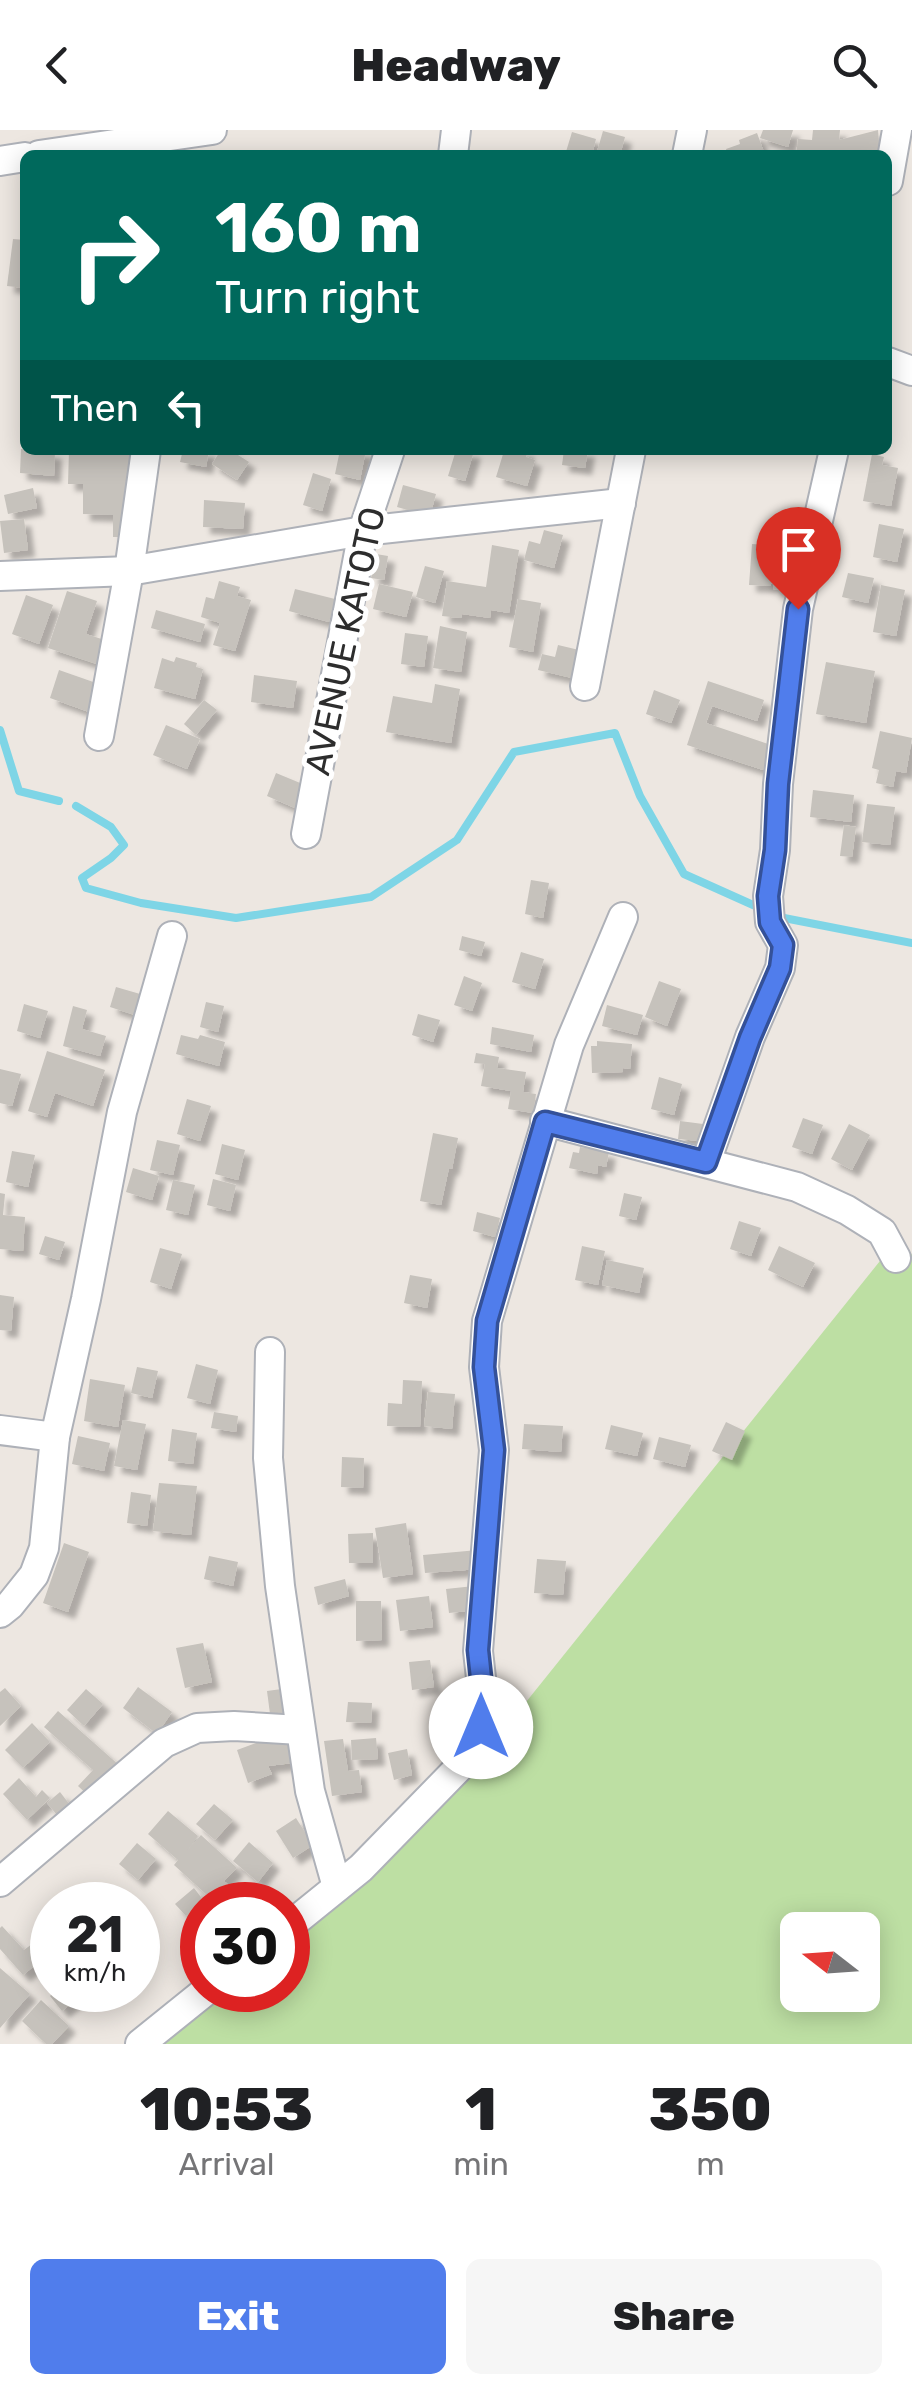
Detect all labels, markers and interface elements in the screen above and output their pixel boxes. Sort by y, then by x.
icon: back [30,38,85,93]
icon: search [827,38,882,93]
text: Headway [351,39,561,92]
text: 160 m [215,187,422,270]
icon: right [50,190,180,320]
text: Turn right [215,271,419,324]
icon: left [159,380,214,435]
text: Then [50,385,139,431]
street label: AVENUE KATOTO [296,503,394,779]
pin [756,507,841,610]
icon: arrive [771,522,826,577]
position arrow [429,1675,533,1779]
speed limit sign: 30 [180,1882,310,2012]
text: 21 [66,1905,124,1965]
north arrow [780,1912,880,2012]
map controls [780,1912,880,2012]
text: km/h [64,1958,126,1987]
text: 10:53 [140,2074,313,2145]
text: 1 [465,2074,497,2145]
text: 350 [649,2074,772,2145]
text: Arrival [179,2145,275,2183]
text: min [453,2145,509,2183]
text: m [696,2145,725,2183]
button: Exit [30,2259,446,2374]
button: Share [466,2259,882,2374]

